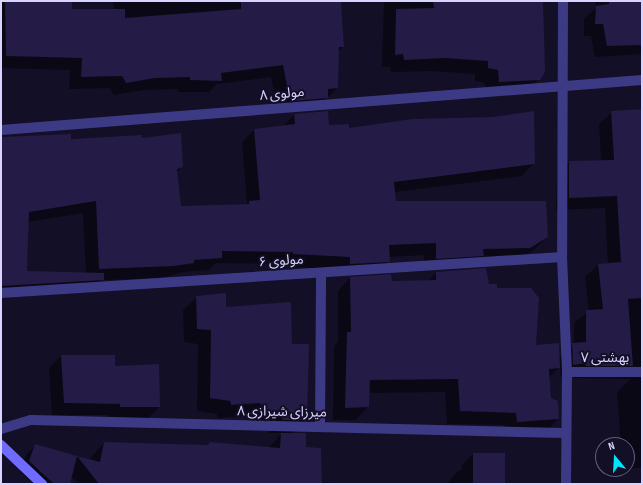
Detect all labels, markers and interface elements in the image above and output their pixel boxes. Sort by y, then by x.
street label: مولوی ۸ [259,84,305,104]
street label: مولوی ۶ [258,251,304,271]
street label: بهشتی ۷ [581,350,629,366]
street label: میرزای شیرازی ۸ [237,403,327,421]
north arrow [595,437,635,477]
text: N [607,439,616,453]

